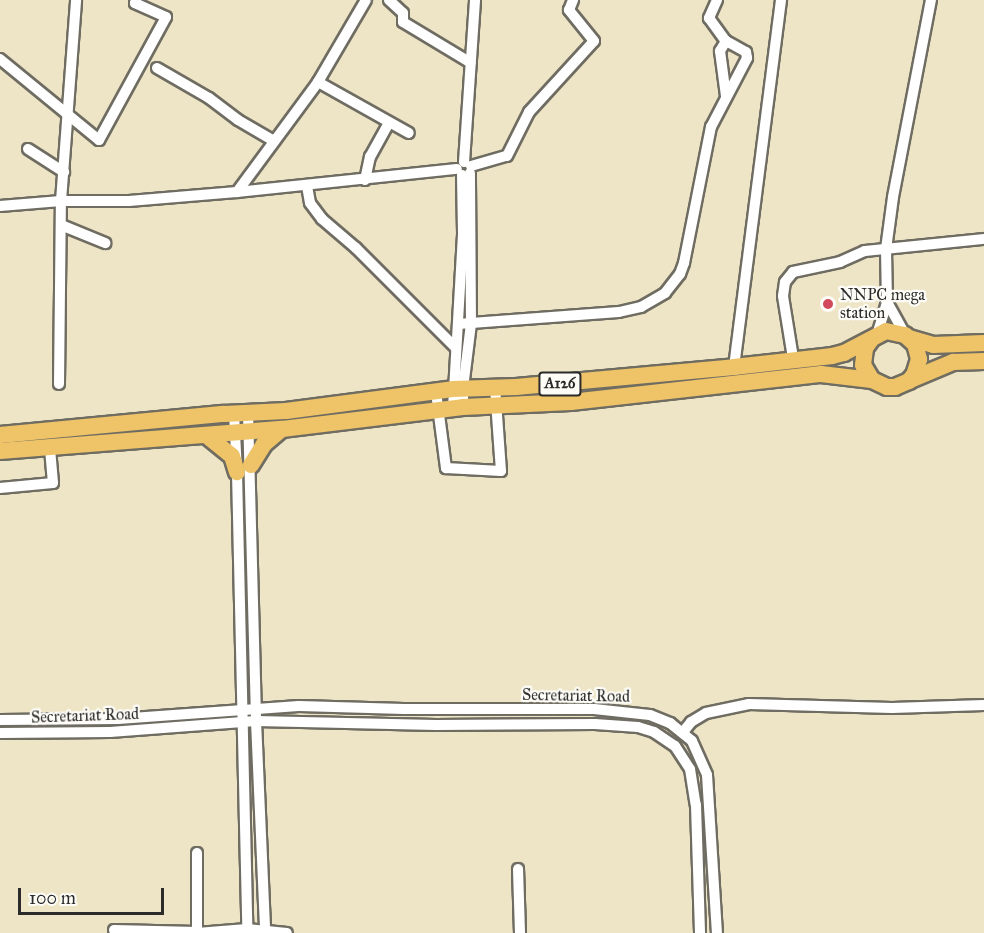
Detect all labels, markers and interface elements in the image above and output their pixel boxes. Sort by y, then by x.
place label: NNPC mega station [840,285,925,323]
marker: NNPC mega station [821,297,835,311]
road number: A126 [538,372,582,396]
street label: Secretariat Road [522,685,630,707]
street label: Secretariat Road [31,705,139,727]
scale bar [21,876,166,914]
text: 100 m [29,887,76,909]

